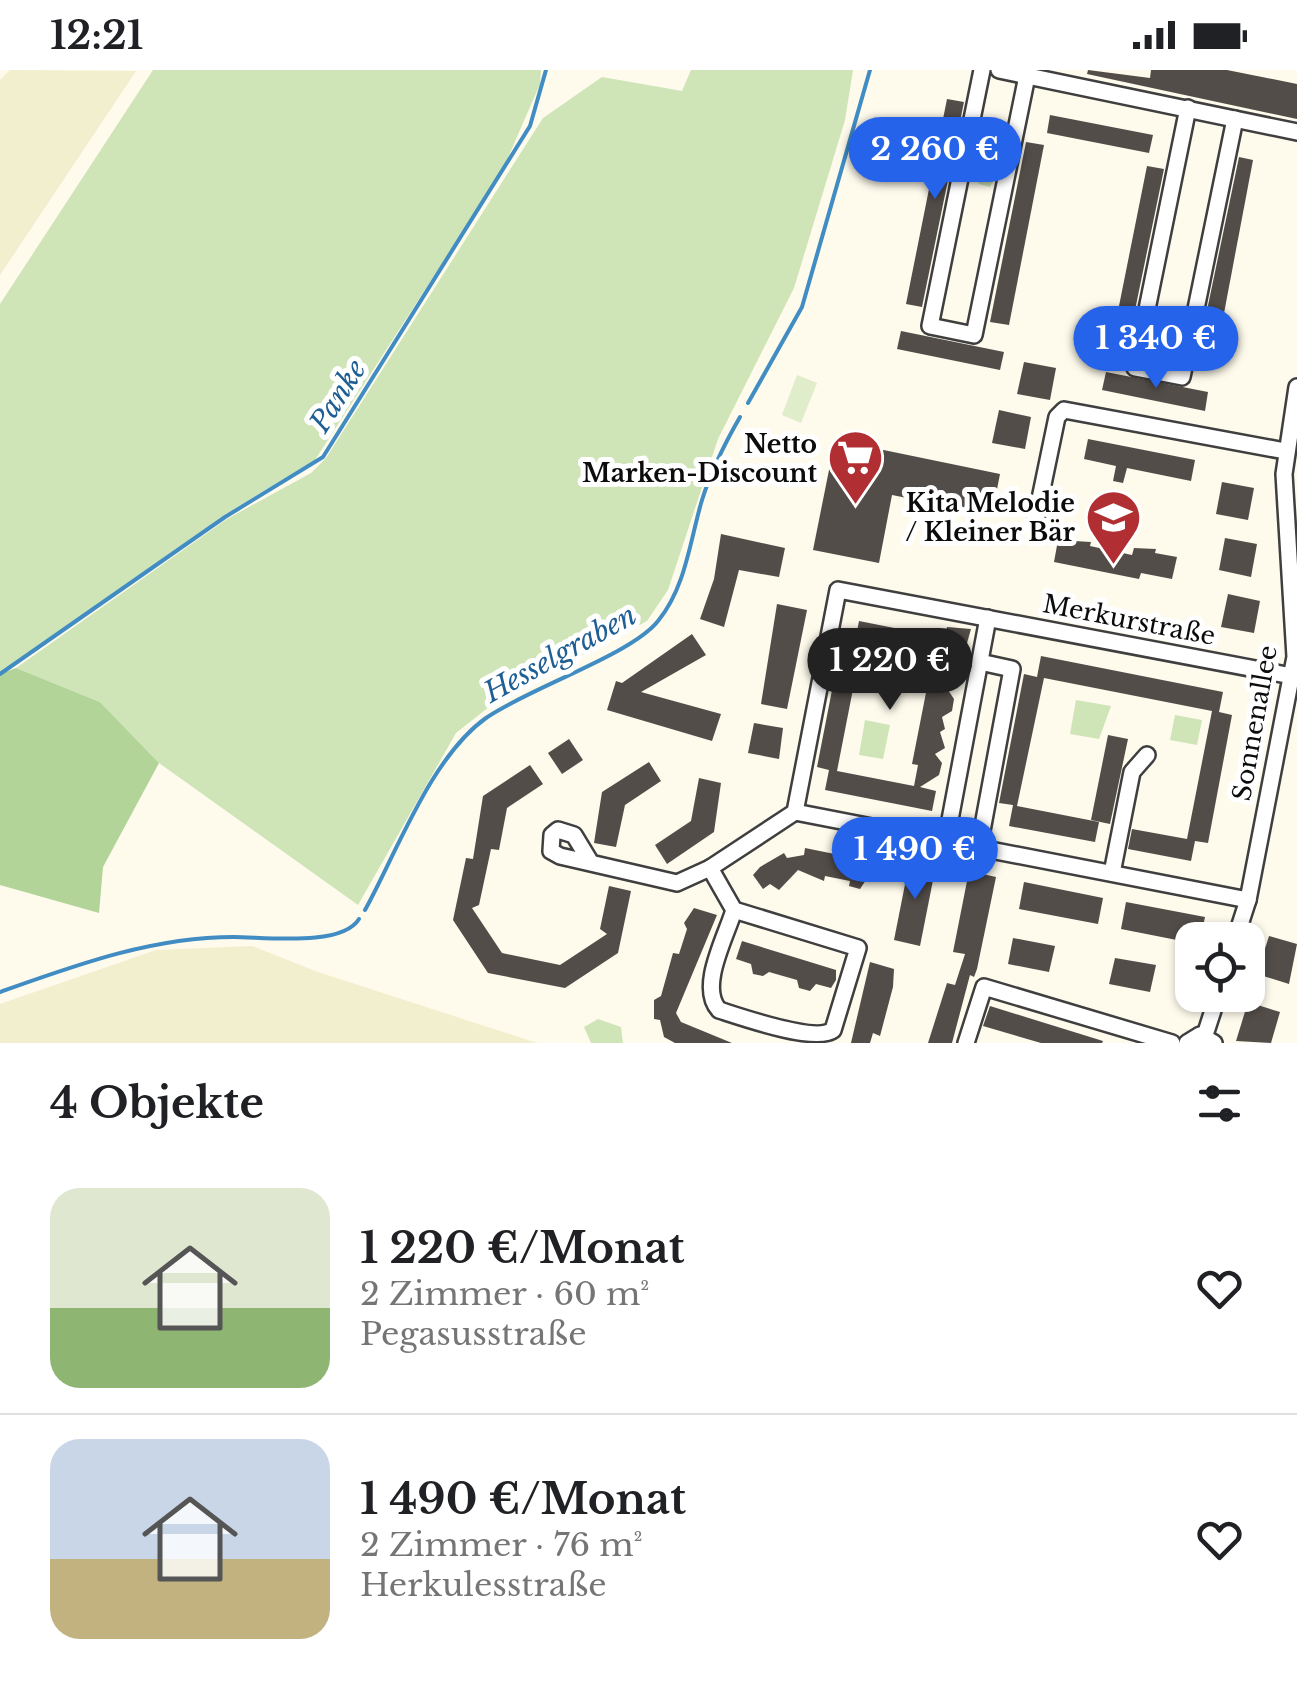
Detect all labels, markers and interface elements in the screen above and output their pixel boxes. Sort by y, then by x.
text: 12:21 [50,12,143,59]
pin: 2 260 € [843,117,1027,202]
text: 2 260 € [871,129,999,169]
pin: 1 340 € [1064,306,1248,391]
text: 1 340 € [1095,318,1217,358]
water label: Panke [302,353,374,439]
supermarket icon: Netto Marken-Discount [826,428,886,507]
place label: Netto Marken-Discount [582,429,817,489]
school or university icon: Kita Melodie / Kleiner Bär [1084,487,1144,566]
place label: Kita Melodie / Kleiner Bär [905,488,1076,548]
street label: Merkurstraße [1040,588,1218,652]
water label: Hesselgraben [477,598,642,711]
pin: 1 220 € [798,628,982,713]
text: 1 220 € [829,640,951,680]
street label: Sonnenallee [1226,643,1284,803]
pin: 1 490 € [823,817,1007,902]
text: 1 490 € [854,829,976,869]
map controls [1175,922,1265,1012]
button: locate [1175,922,1265,1012]
icon: filters [1192,1076,1247,1131]
text: 4 Objekte [50,1077,264,1129]
text: 1 220 €/Monat [360,1222,685,1274]
icon: home [130,1228,250,1348]
icon: heart [1192,1261,1247,1316]
text: 2 Zimmer · 60 m² [360,1274,649,1314]
text: Pegasusstraße [360,1314,587,1354]
text: 1 490 €/Monat [360,1473,686,1525]
icon: home [130,1479,250,1599]
icon: heart [1192,1512,1247,1567]
text: 2 Zimmer · 76 m² [360,1525,643,1565]
text: Herkulesstraße [360,1565,607,1605]

